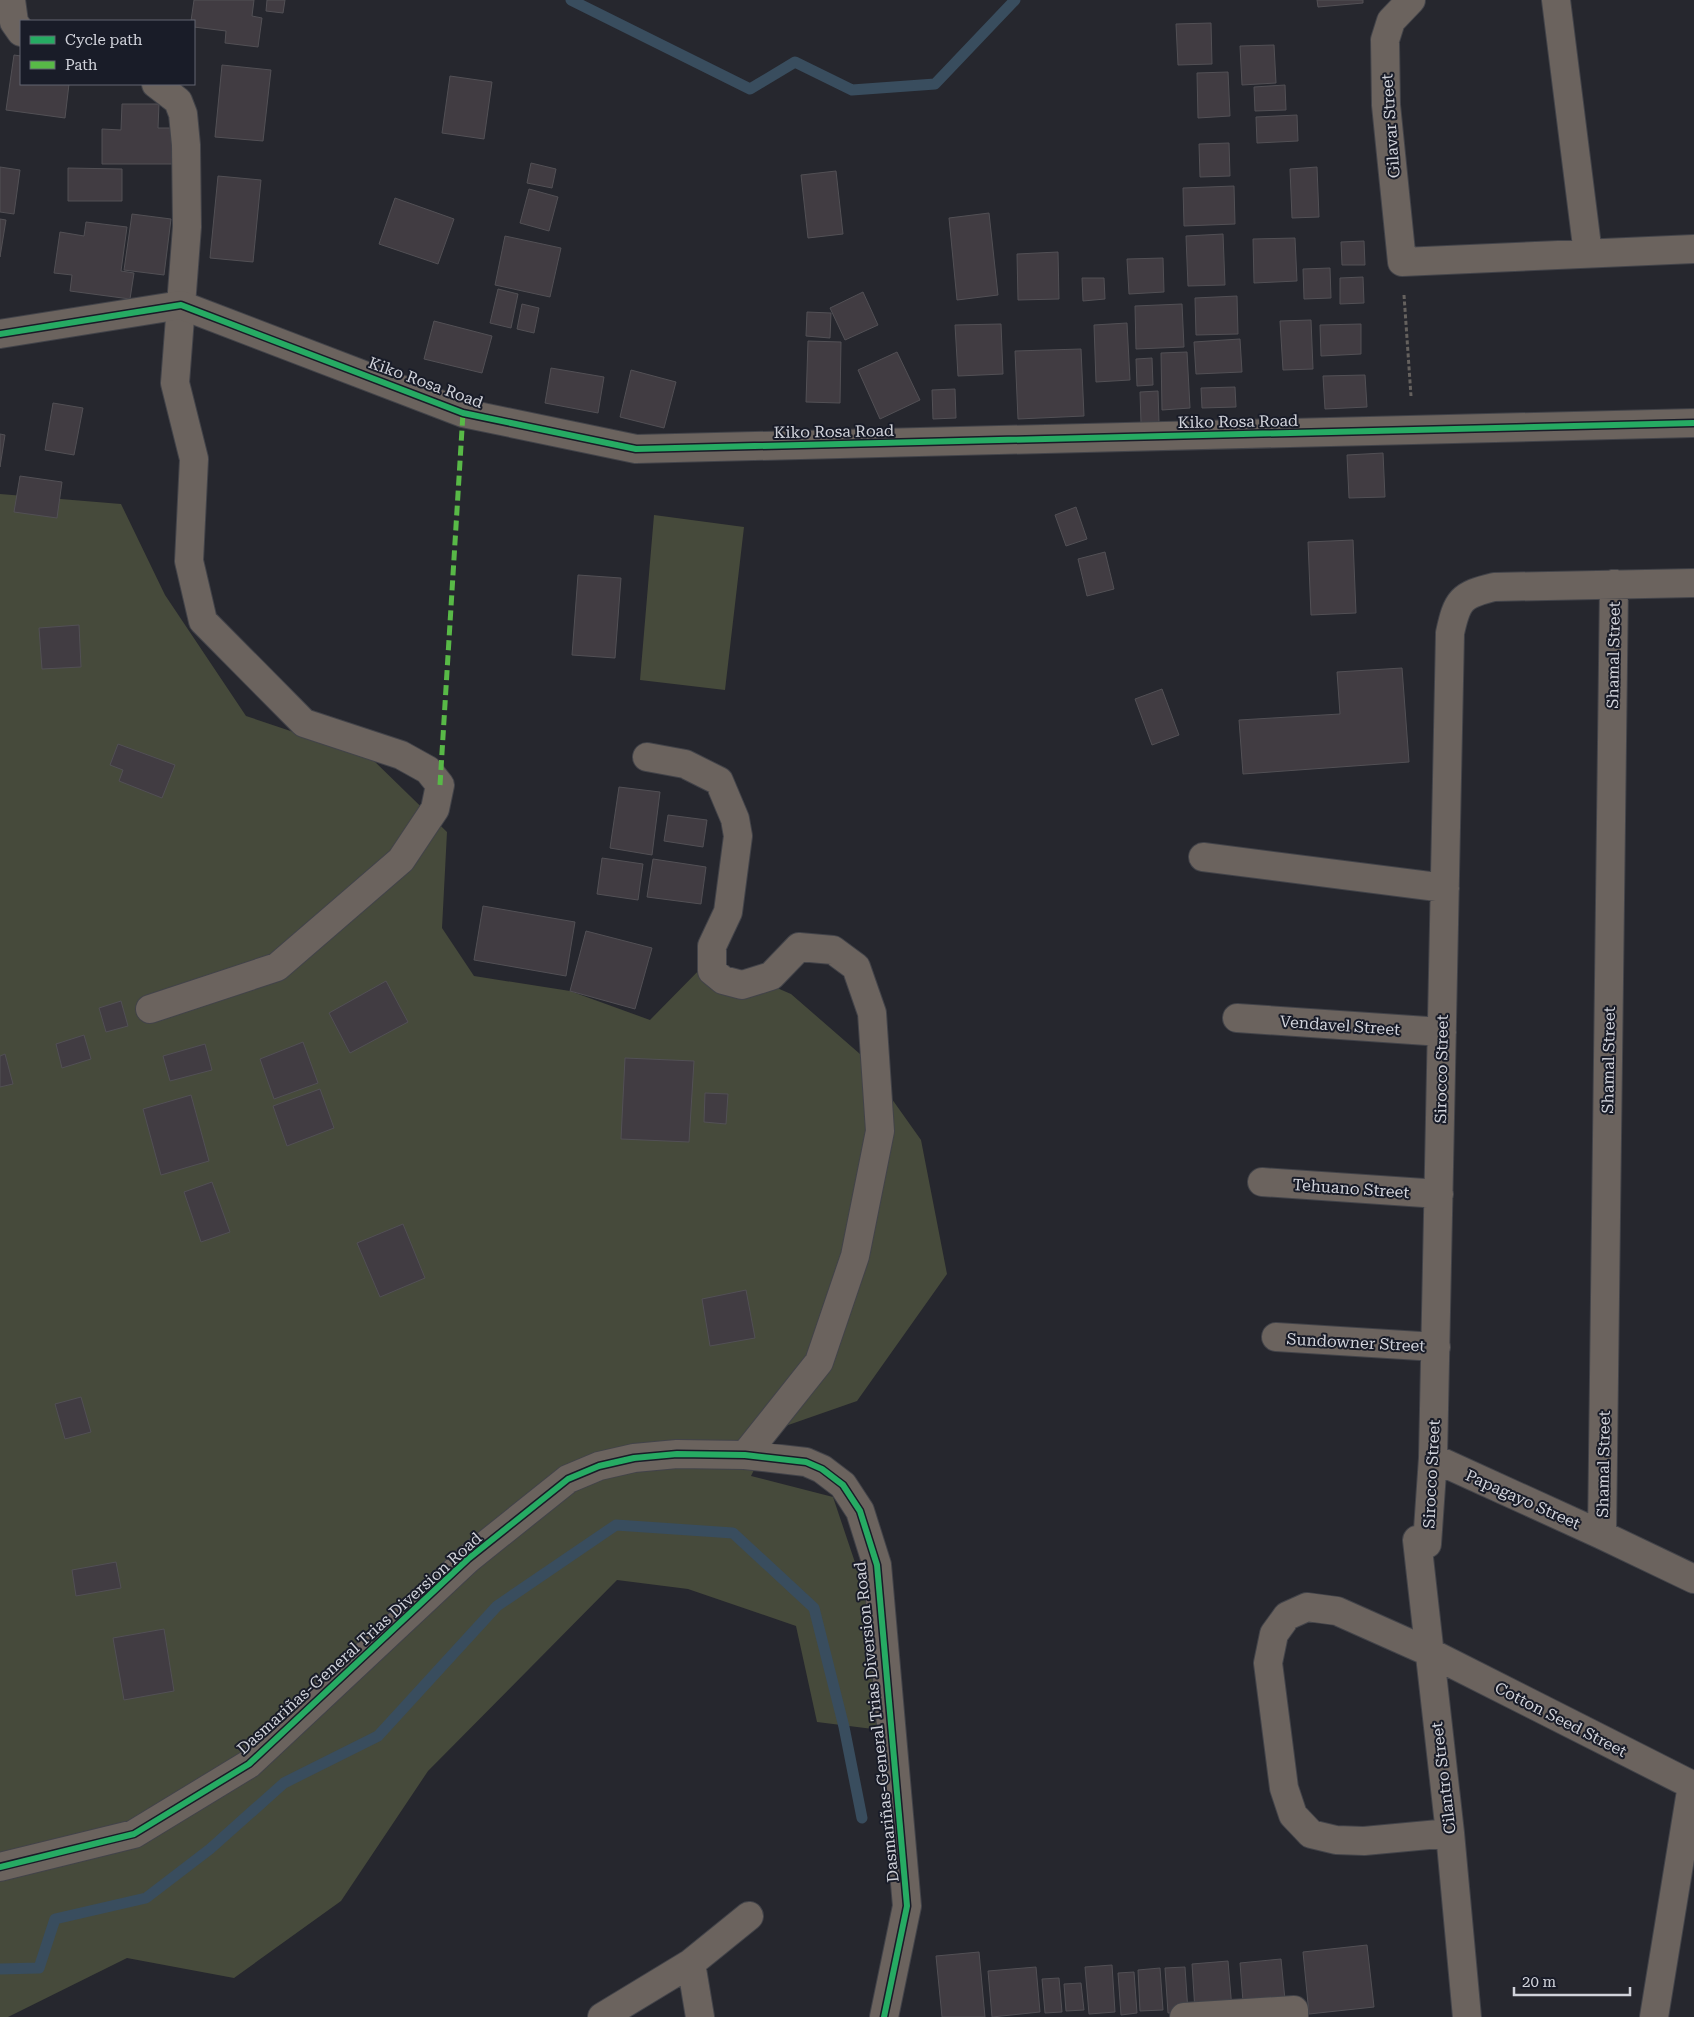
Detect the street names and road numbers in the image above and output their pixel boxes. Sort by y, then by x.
street label: Gilavar Street [1377,73,1404,179]
street label: Kiko Rosa Road [366,353,486,412]
street label: Kiko Rosa Road [1178,411,1298,432]
street label: Kiko Rosa Road [774,421,894,442]
street label: Shamal Street [1603,601,1624,709]
street label: Shamal Street [1598,1006,1619,1114]
street label: Vendavel Street [1279,1012,1401,1039]
street label: Sirocco Street [1431,1014,1452,1124]
street label: Tehuano Street [1292,1175,1410,1202]
street label: Sundowner Street [1286,1329,1426,1356]
street label: Shamal Street [1593,1410,1614,1518]
street label: Sirocco Street [1419,1419,1444,1529]
street label: Papagayo Street [1463,1466,1583,1533]
street label: Dasmariñas-General Trias Diversion Road [233,1528,486,1758]
street label: Dasmariñas-General Trias Diversion Road [850,1561,903,1883]
street label: Cotton Seed Street [1492,1678,1630,1761]
street label: Cilantro Street [1427,1721,1460,1835]

